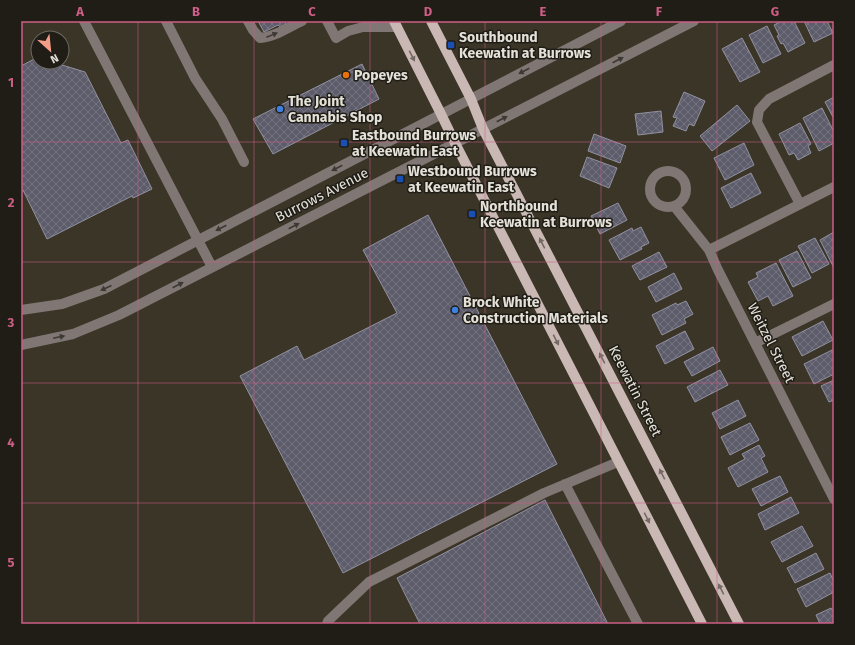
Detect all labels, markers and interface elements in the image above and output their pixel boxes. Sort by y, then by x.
text: A [75,4,84,19]
text: B [192,4,200,19]
text: C [308,4,316,19]
text: D [424,4,433,19]
text: E [540,4,547,19]
text: F [656,4,663,19]
text: G [771,4,779,19]
place label: Southbound Keewatin at Burrows [459,29,591,62]
north arrow [30,30,70,70]
one-way arrow [266,32,278,38]
marker: Southbound Keewatin at Burrows [446,40,456,50]
one-way arrow [409,50,415,61]
text: N [48,51,61,66]
one-way arrow [612,57,623,63]
place label: Popeyes [354,67,408,84]
one-way arrow [519,68,530,74]
marker: Popeyes [341,70,351,80]
text: 1 [8,75,14,90]
place label: The Joint Cannabis Shop [288,93,382,126]
marker: The Joint Cannabis Shop [275,104,285,114]
one-way arrow [496,116,508,123]
place label: Eastbound Burrows at Keewatin East [352,127,476,160]
marker: Eastbound Burrows at Keewatin East [339,138,349,148]
place label: Westbound Burrows at Keewatin East [408,163,537,196]
street label: Burrows Avenue [273,164,371,226]
one-way arrow [331,165,343,171]
marker: Westbound Burrows at Keewatin East [395,174,405,184]
text: 2 [8,195,15,210]
place label: Northbound Keewatin at Burrows [480,198,612,231]
marker: Northbound Keewatin at Burrows [467,209,477,219]
one-way arrow [288,222,299,229]
one-way arrow [216,225,227,231]
one-way arrow [539,237,545,249]
one-way arrow [172,281,184,288]
one-way arrow [100,285,112,291]
place label: Brock White Construction Materials [463,294,608,327]
street label: Weitzel Street [744,300,799,387]
marker: Brock White Construction Materials [450,305,460,315]
text: 3 [7,315,15,330]
one-way arrow [53,333,65,339]
one-way arrow [552,334,559,346]
street label: Keewatin Street [605,343,666,440]
one-way arrow [599,353,605,364]
text: 4 [7,435,15,450]
one-way arrow [658,468,665,480]
one-way arrow [644,512,650,524]
text: 5 [8,555,15,570]
one-way arrow [718,584,725,595]

